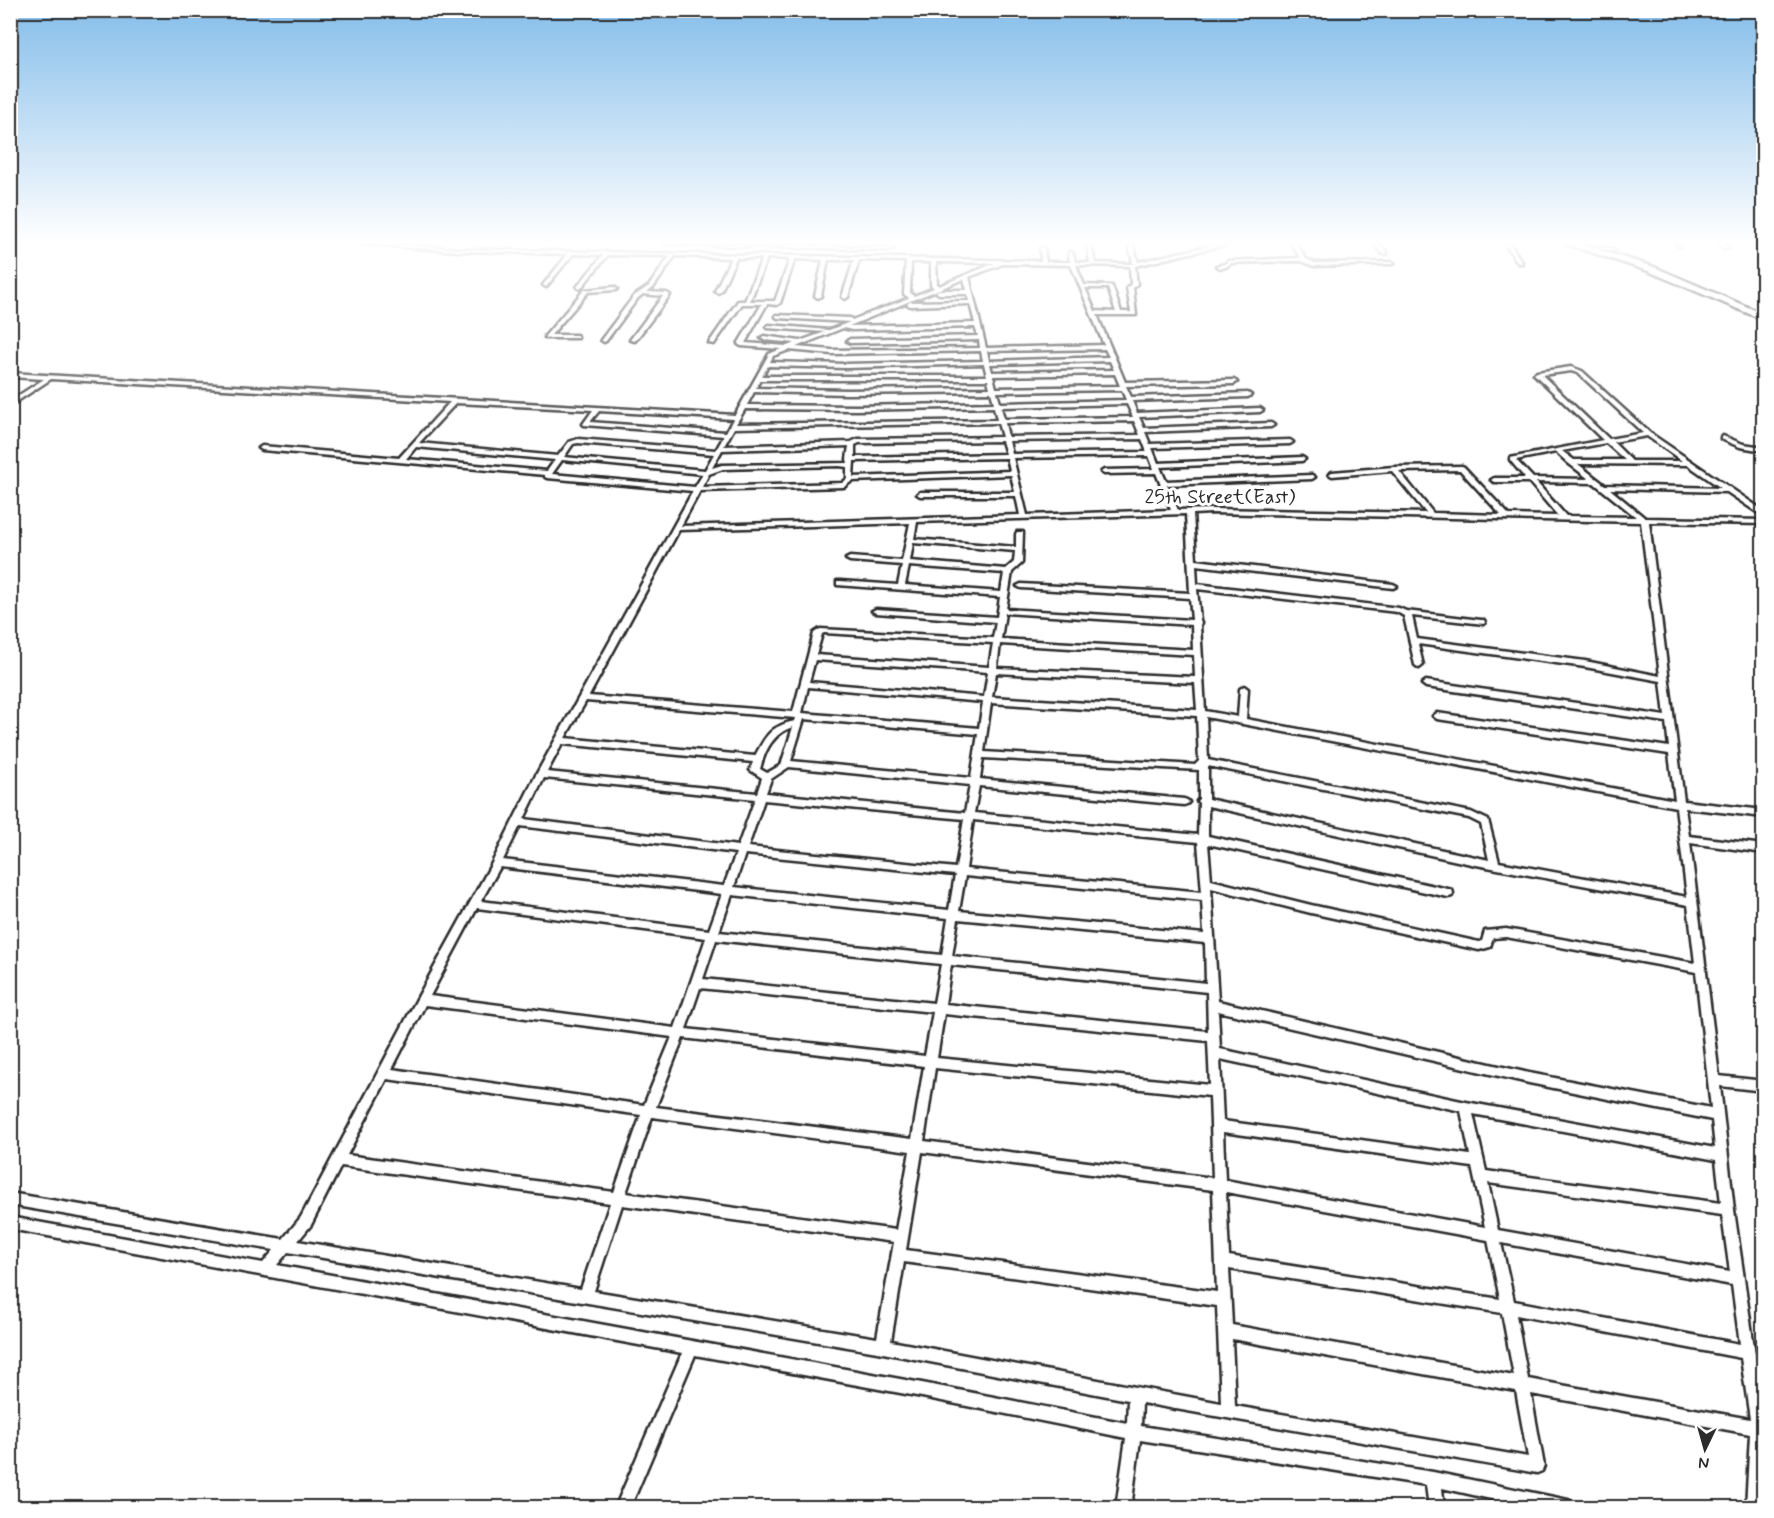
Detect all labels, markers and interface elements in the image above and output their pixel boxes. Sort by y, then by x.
street label: 25th Street(East) [1145,484,1295,511]
north arrow [1675,1419,1735,1479]
text: N [1698,1452,1710,1473]

